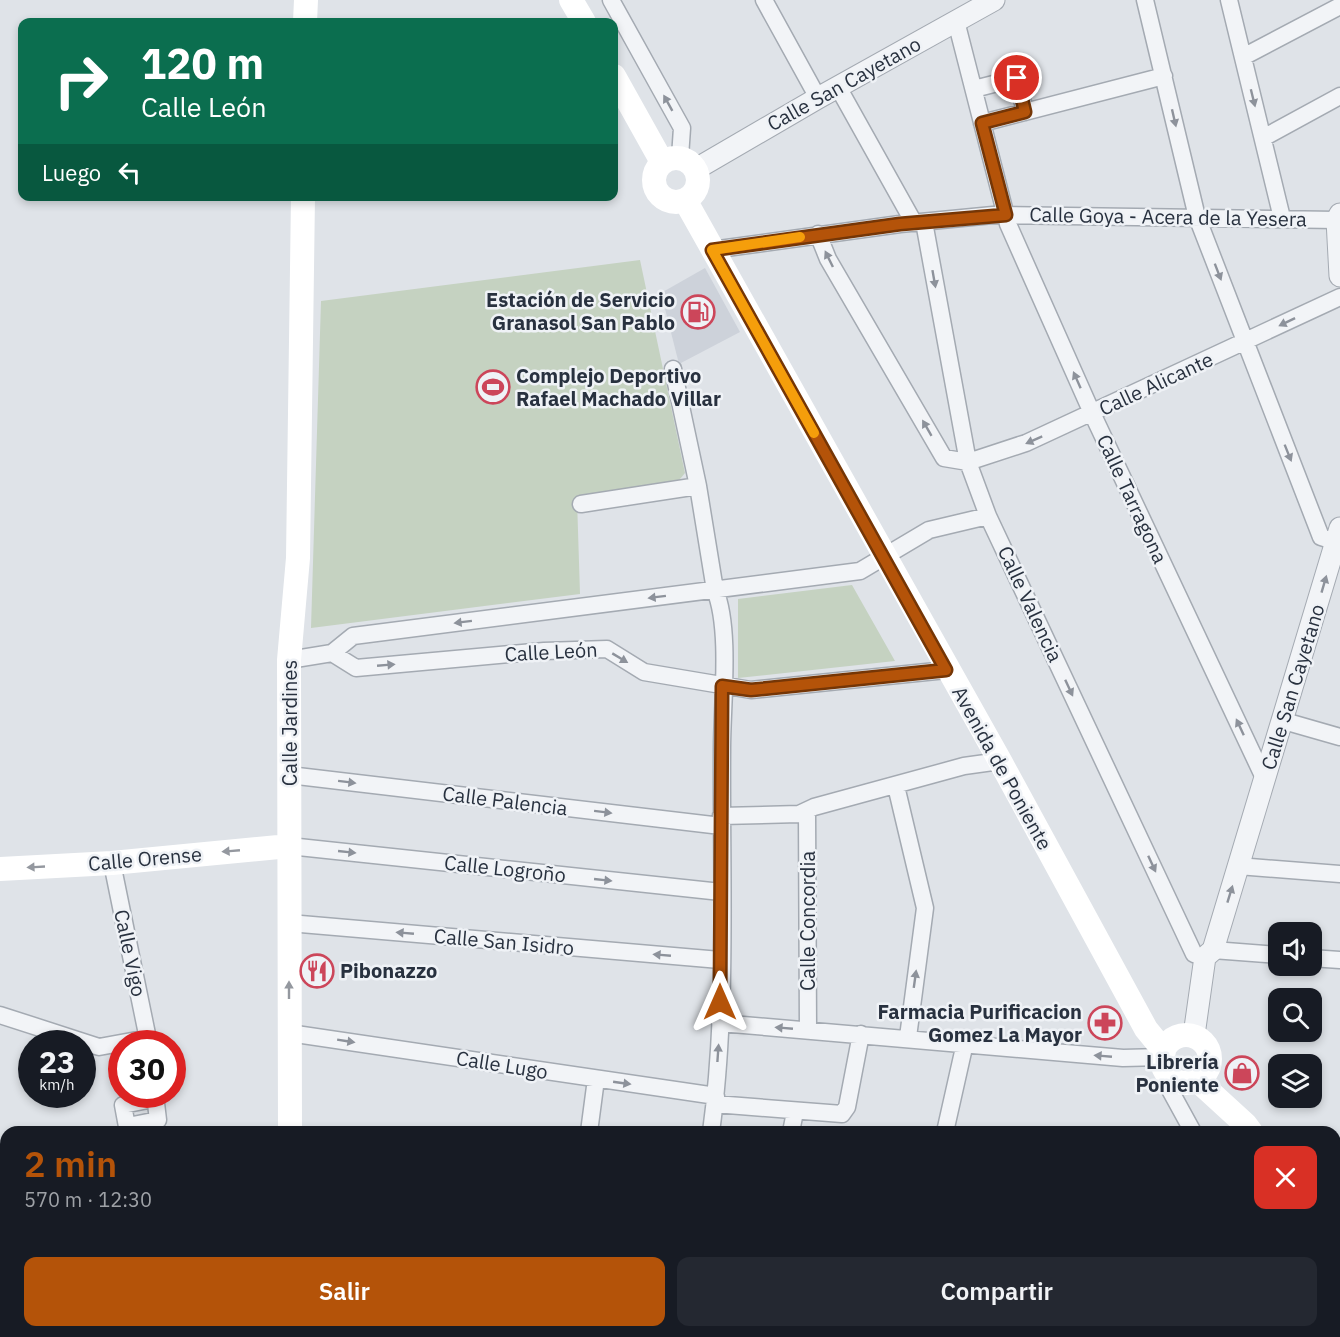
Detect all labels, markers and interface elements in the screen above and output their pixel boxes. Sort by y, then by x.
street label: Calle San Cayetano [762,30,926,137]
text: 120 m [141,36,264,91]
icon: right [42,42,120,120]
pin [991,52,1042,103]
icon: arrive [1000,61,1033,94]
one-way arrow [1248,88,1258,107]
text: Calle León [141,89,266,124]
one-way arrow [663,94,673,111]
one-way arrow [1170,109,1179,128]
icon: left [113,156,146,189]
text: Luego [42,158,101,187]
street label: Calle Goya - Acera de la Yesera [1029,201,1307,232]
one-way arrow [824,251,833,268]
one-way arrow [1213,263,1223,281]
one-way arrow [930,270,939,289]
place label: Estación de Servicio Granasol San Pablo [486,286,675,336]
fuel station icon: Estación de Servicio Granasol San Pablo [680,294,716,330]
one-way arrow [1279,318,1296,327]
street label: Calle Alicante [1094,345,1217,422]
place label: Complejo Deportivo Rafael Machado Villar [516,362,721,412]
sports icon: Complejo Deportivo Rafael Machado Villar [475,369,511,405]
one-way arrow [1073,371,1082,388]
one-way arrow [921,420,932,436]
street label: Calle Tarragona [1091,430,1174,568]
one-way arrow [1026,435,1043,444]
one-way arrow [1283,445,1293,463]
street label: Calle Valencia [992,541,1069,667]
one-way arrow [1320,575,1329,593]
one-way arrow [647,593,666,602]
street label: Calle San Cayetano [1254,601,1331,773]
one-way arrow [454,617,473,626]
street label: Calle León [504,636,598,667]
one-way arrow [612,652,628,663]
street label: Calle Jardines [276,660,303,786]
one-way arrow [377,660,396,670]
one-way arrow [1065,679,1074,696]
street label: Avenida de Poniente [946,681,1059,854]
one-way arrow [1235,719,1244,736]
one-way arrow [338,777,357,787]
street label: Calle Palencia [441,779,569,822]
one-way arrow [594,807,613,817]
street label: Calle Orense [87,840,203,877]
one-way arrow [221,846,240,856]
one-way arrow [338,847,357,857]
street label: Calle Logroño [443,849,567,888]
street label: Calle Concordia [794,851,821,991]
one-way arrow [1147,856,1157,874]
one-way arrow [27,862,46,871]
one-way arrow [594,875,613,885]
one-way arrow [1226,885,1235,903]
street label: Calle Vigo [108,907,153,999]
street label: Calle San Isidro [433,922,575,961]
map controls [1268,922,1322,1108]
button: sound [1268,922,1322,976]
one-way arrow [395,928,414,938]
one-way arrow [652,950,671,960]
restaurant icon: Pibonazzo [299,953,335,989]
place label: Pibonazzo [340,957,437,984]
position arrow [688,970,752,1034]
one-way arrow [911,970,920,989]
one-way arrow [284,981,294,1000]
button: search [1268,988,1322,1042]
place label: Farmacia Purificacion Gomez La Mayor [877,998,1082,1048]
pharmacy icon: Farmacia Purificacion Gomez La Mayor [1087,1005,1123,1041]
one-way arrow [774,1023,793,1033]
speed limit sign: 30 [108,1030,186,1108]
one-way arrow [337,1037,356,1046]
text: 23 [39,1042,75,1081]
street label: Calle Lugo [454,1044,550,1085]
one-way arrow [714,1044,723,1063]
place label: Librería Poniente [1135,1048,1219,1098]
one-way arrow [1094,1051,1113,1061]
button: layers [1268,1054,1322,1108]
shop icon: Librería Poniente [1224,1055,1260,1091]
text: km/h [39,1075,75,1094]
one-way arrow [613,1078,632,1087]
text: 2 min [24,1140,117,1187]
button: close [1254,1146,1317,1209]
text: 570 m · 12:30 [24,1186,152,1213]
button: Salir [24,1257,665,1326]
button: Compartir [677,1257,1317,1326]

